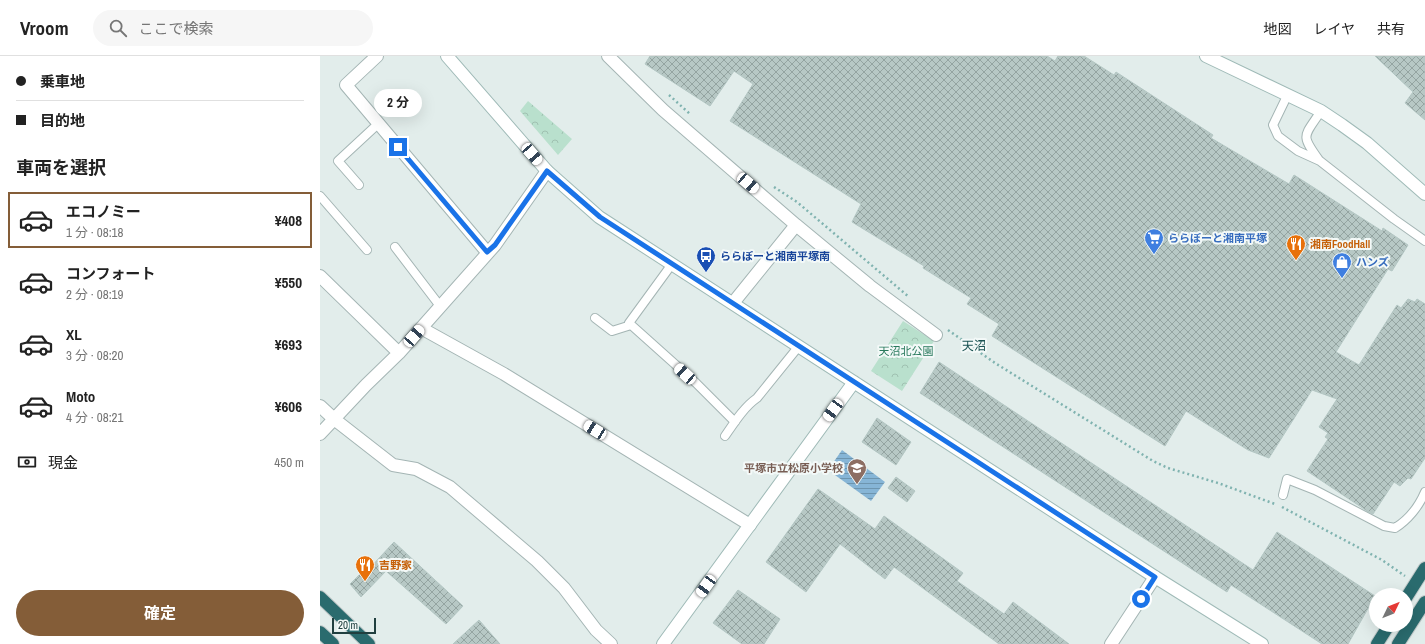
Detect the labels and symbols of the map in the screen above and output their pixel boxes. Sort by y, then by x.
callout: 2 分 [374,89,422,117]
route end [389,138,407,156]
car [520,141,544,167]
car [735,171,761,195]
supermarket icon: ららぽーと湘南平塚 [1143,227,1165,255]
place label: ららぽーと湘南平塚 [1168,231,1268,245]
restaurant icon: 湘南FoodHall [1285,233,1307,261]
place label: 湘南FoodHall [1310,237,1370,251]
bus stop icon: ららぽーと湘南平塚南 [695,245,717,273]
place label: ららぽーと湘南平塚南 [720,249,830,263]
shop icon: ハンズ [1331,251,1353,279]
place label: ハンズ [1356,255,1389,269]
car [402,323,426,349]
district label: 天沼 [962,338,986,354]
park label: 天沼北公園 [879,344,934,358]
car [672,362,698,386]
car [821,397,845,423]
car [582,419,608,441]
school or university icon: 平塚市立松原小学校 [846,457,868,485]
place label: 平塚市立松原小学校 [744,461,843,475]
restaurant icon: 吉野家 [354,554,376,582]
place label: 吉野家 [379,558,412,572]
car [694,573,718,599]
north arrow [1369,588,1413,632]
route start [1132,590,1150,608]
scale bar [332,616,376,635]

